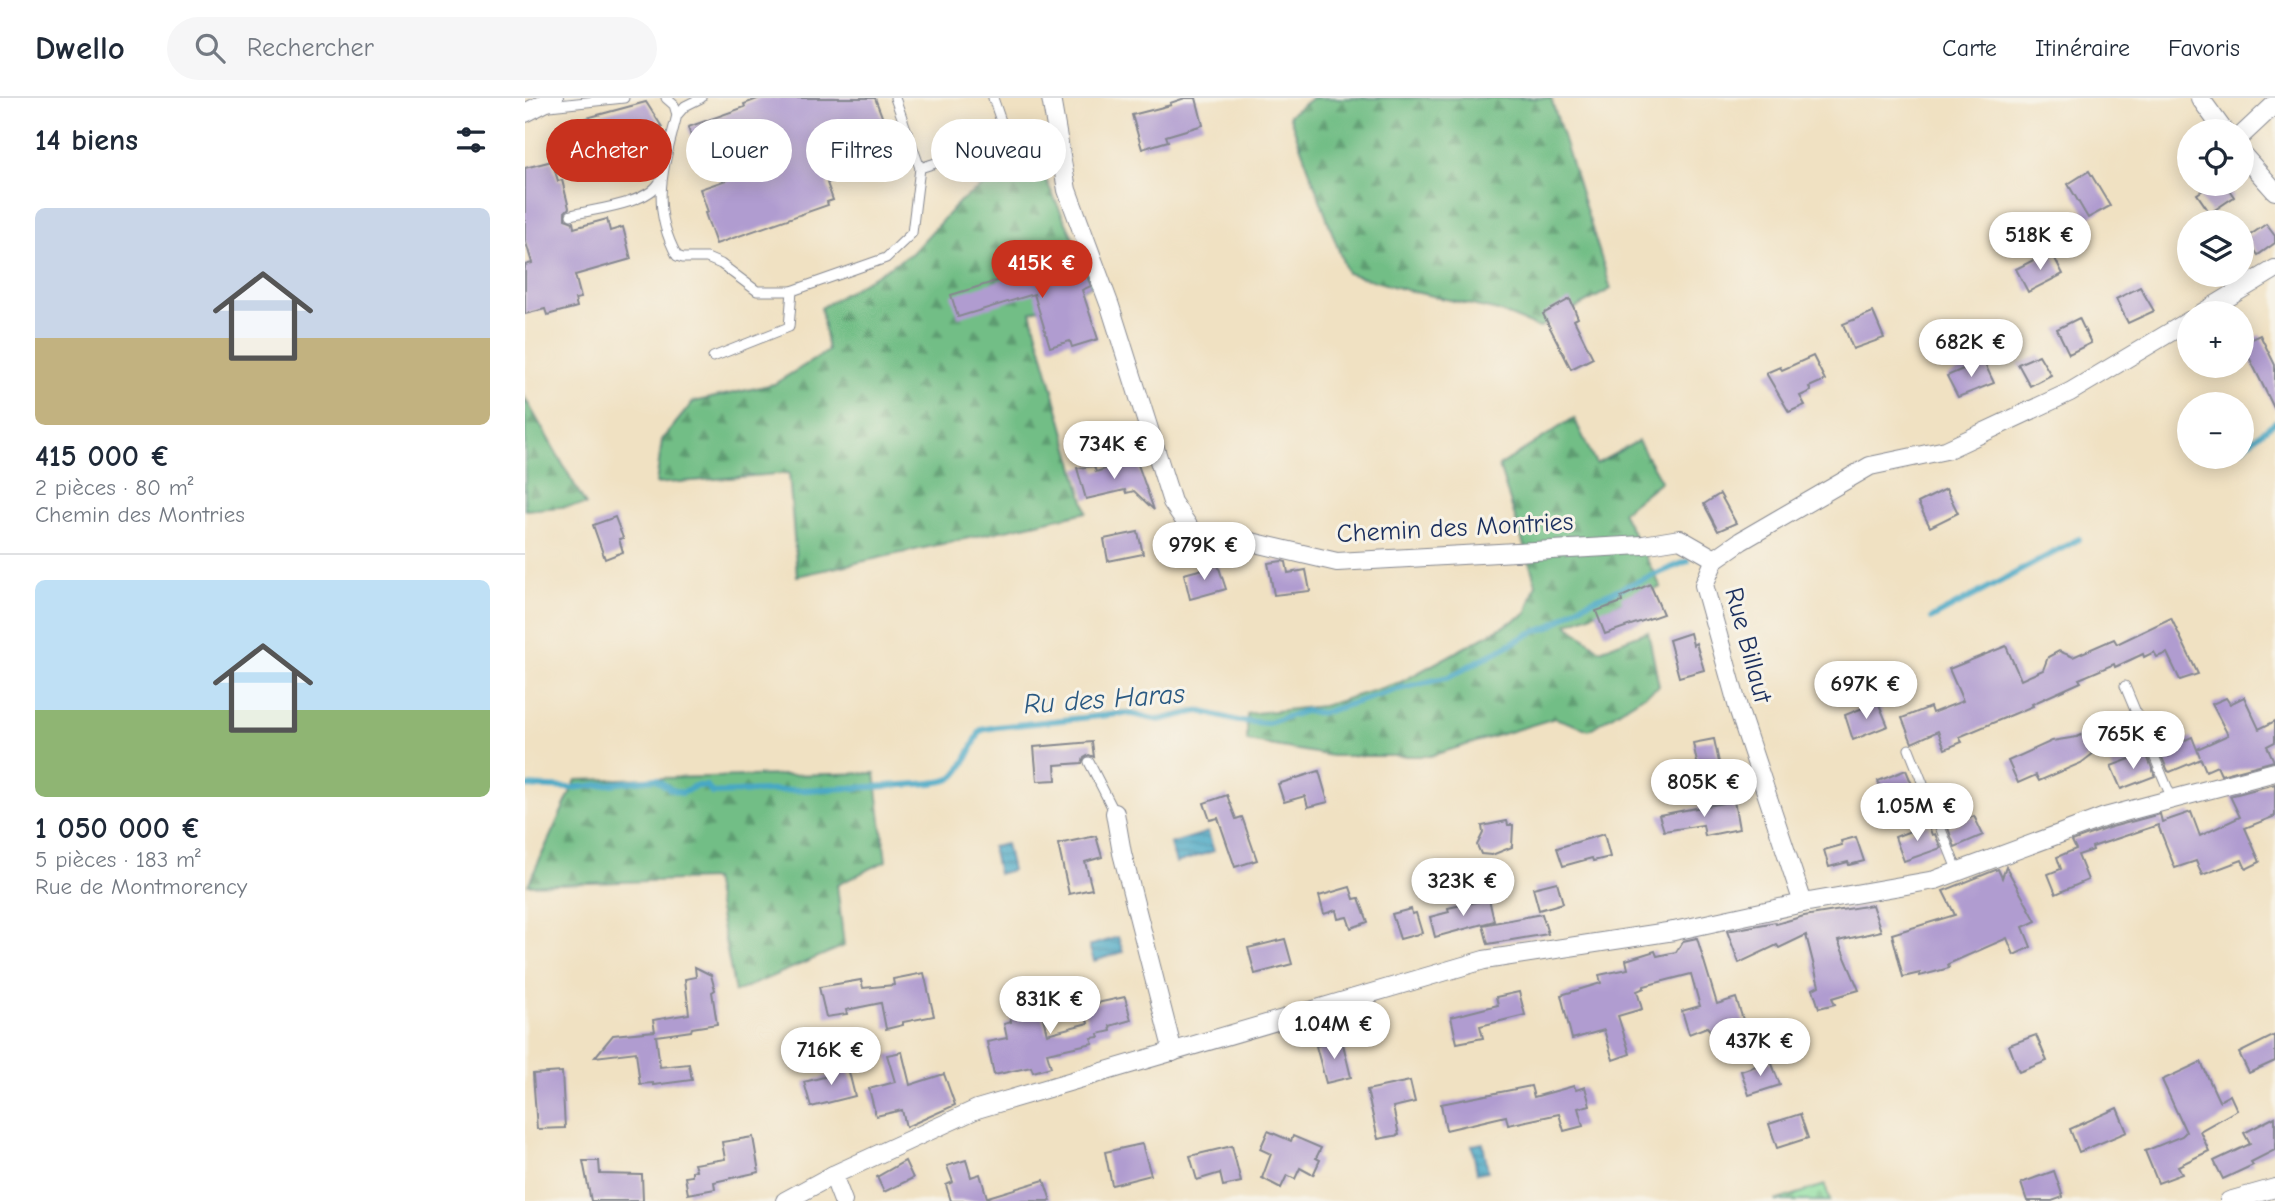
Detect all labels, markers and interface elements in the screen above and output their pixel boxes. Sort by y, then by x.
search box [167,17,657,80]
text: Dwello [35,29,125,67]
icon: search [191,29,229,67]
text: Rechercher [247,33,374,63]
text: Carte [1942,34,1997,62]
text: Itinéraire [2035,34,2130,62]
text: Favoris [2168,34,2240,62]
chip: Acheter [546,119,672,182]
chip: Louer [686,119,792,182]
chip: Filtres [806,119,917,182]
chip: Nouveau [931,119,1066,182]
map controls [2177,119,2254,469]
button: locate [2177,119,2254,196]
icon: filters [452,121,490,159]
text: 14 biens [35,123,138,158]
button: layers [2177,210,2254,287]
pin: 518K € [1983,212,2097,272]
text: 518K € [2005,221,2075,248]
pin: 415K € [985,240,1099,300]
text: 415K € [1007,249,1077,276]
icon: home [200,253,326,379]
button: + [2177,301,2254,378]
pin: 682K € [1914,320,2028,379]
text: 682K € [1935,328,2007,355]
button: − [2177,392,2254,469]
pin: 734K € [1057,422,1171,481]
text: 734K € [1079,430,1149,457]
text: 415 000 € [35,439,170,474]
text: 2 pièces · 80 m² [35,474,194,501]
text: Chemin des Montries [35,501,245,528]
street label: Chemin des Montries [1336,507,1574,549]
pin: 979K € [1147,522,1261,582]
text: 979K € [1169,531,1239,558]
street label: Rue Billaut [1718,584,1778,708]
icon: home [200,625,326,751]
pin: 697K € [1809,662,1923,721]
text: 697K € [1830,670,1902,697]
water label: Ru des Haras [1022,677,1186,721]
pin: 765K € [2076,712,2190,771]
text: 765K € [2098,720,2168,747]
pin: 805K € [1647,760,1761,819]
text: 805K € [1667,768,1741,795]
pin: 1.05M € [1852,784,1982,843]
text: 1.05M € [1876,792,1958,819]
text: 1 050 000 € [35,811,201,846]
text: 5 pièces · 183 m² [35,846,201,873]
pin: 323K € [1406,858,1520,918]
text: 323K € [1427,867,1499,894]
text: Rue de Montmorency [35,873,247,900]
pin: 831K € [993,976,1107,1036]
text: 831K € [1015,985,1085,1012]
pin: 1.04M € [1269,1002,1399,1061]
text: 1.04M € [1294,1010,1374,1037]
pin: 437K € [1703,1018,1817,1078]
text: 437K € [1725,1027,1795,1054]
pin: 716K € [774,1028,888,1087]
text: 716K € [797,1036,865,1063]

